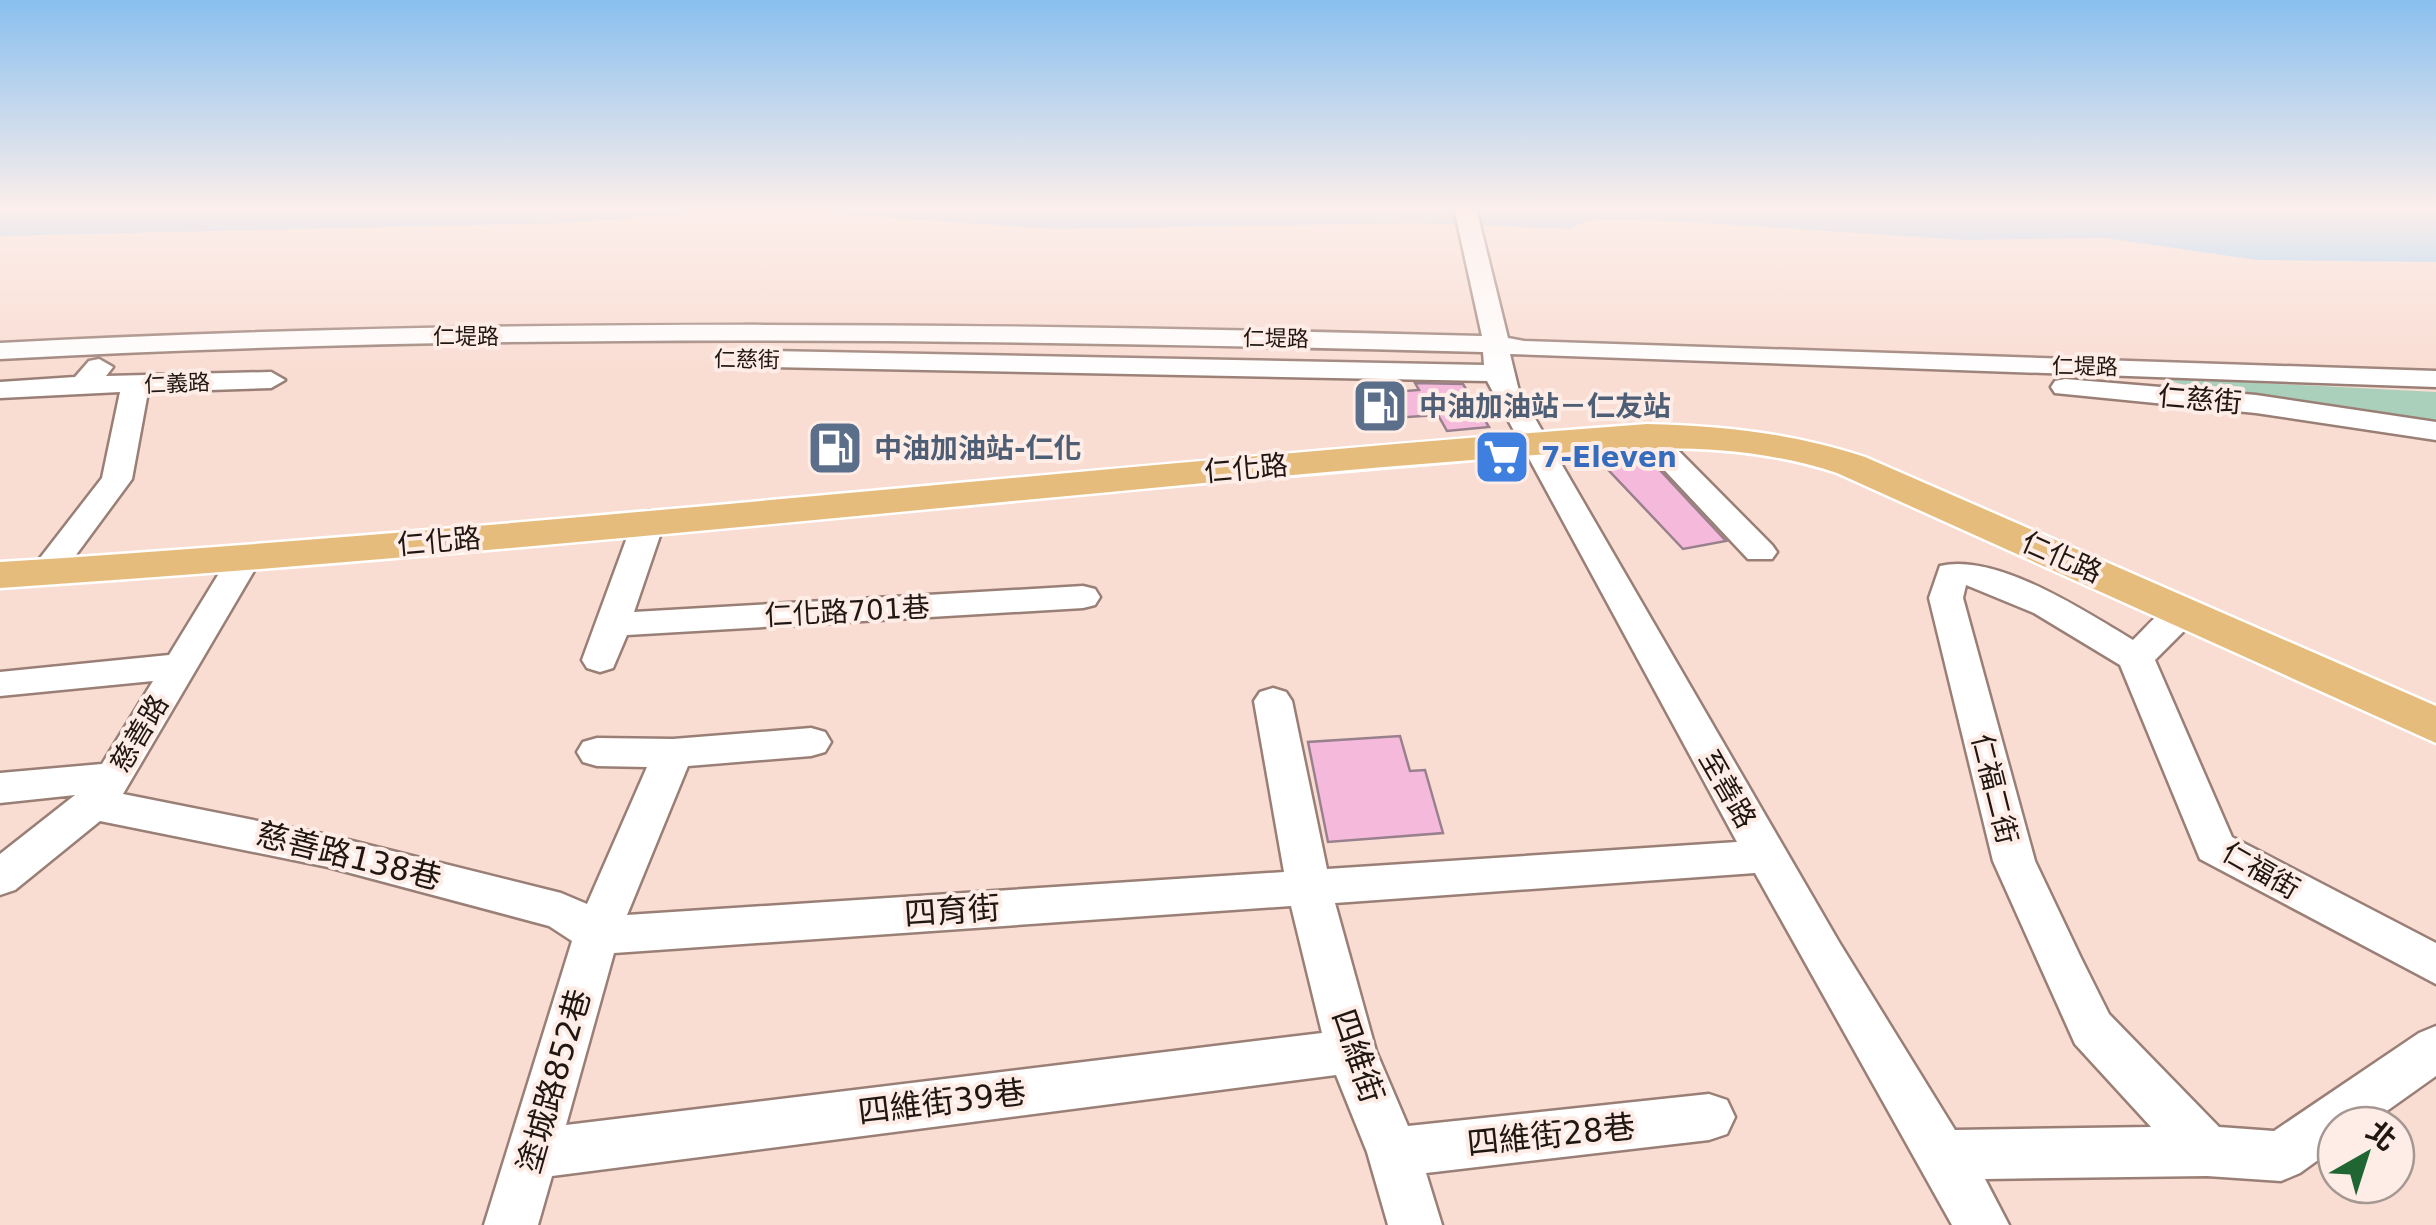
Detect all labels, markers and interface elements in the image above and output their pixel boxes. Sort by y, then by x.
street label: 仁堤路 [433,324,499,349]
street label: 仁堤路 [1243,325,1309,352]
street label: 仁慈街 [714,346,780,373]
street label: 仁堤路 [2052,353,2118,380]
street label: 仁義路 [144,370,210,397]
fuel station icon: 中油加油站－仁友站 [1350,376,1410,436]
street label: 仁慈街 [2157,379,2243,420]
place label: 中油加油站－仁友站 [1419,390,1671,423]
fuel station icon: 中油加油站-仁化 [805,418,865,478]
supermarket icon: 7-Eleven [1472,427,1532,487]
place label: 中油加油站-仁化 [874,432,1082,465]
place label: 7-Eleven [1541,441,1677,474]
street label: 仁化路 [1203,448,1289,489]
street label: 仁化路 [396,521,482,562]
street label: 仁化路 [2017,525,2107,590]
street label: 仁化路701巷 [764,591,931,632]
street label: 慈善路 [104,689,175,778]
street label: 仁福二街 [1965,731,2024,847]
street label: 至善路 [1692,745,1763,834]
street label: 慈善路138巷 [253,815,445,897]
street label: 仁福街 [2216,835,2305,906]
street label: 四育街 [903,889,1001,933]
street label: 塗城路852巷 [510,985,598,1177]
street label: 四維街 [1324,1004,1392,1108]
street label: 四維街39巷 [856,1073,1028,1131]
north arrow [2316,1105,2416,1205]
street label: 四維街28巷 [1465,1107,1637,1163]
text: 北 [2360,1114,2403,1158]

